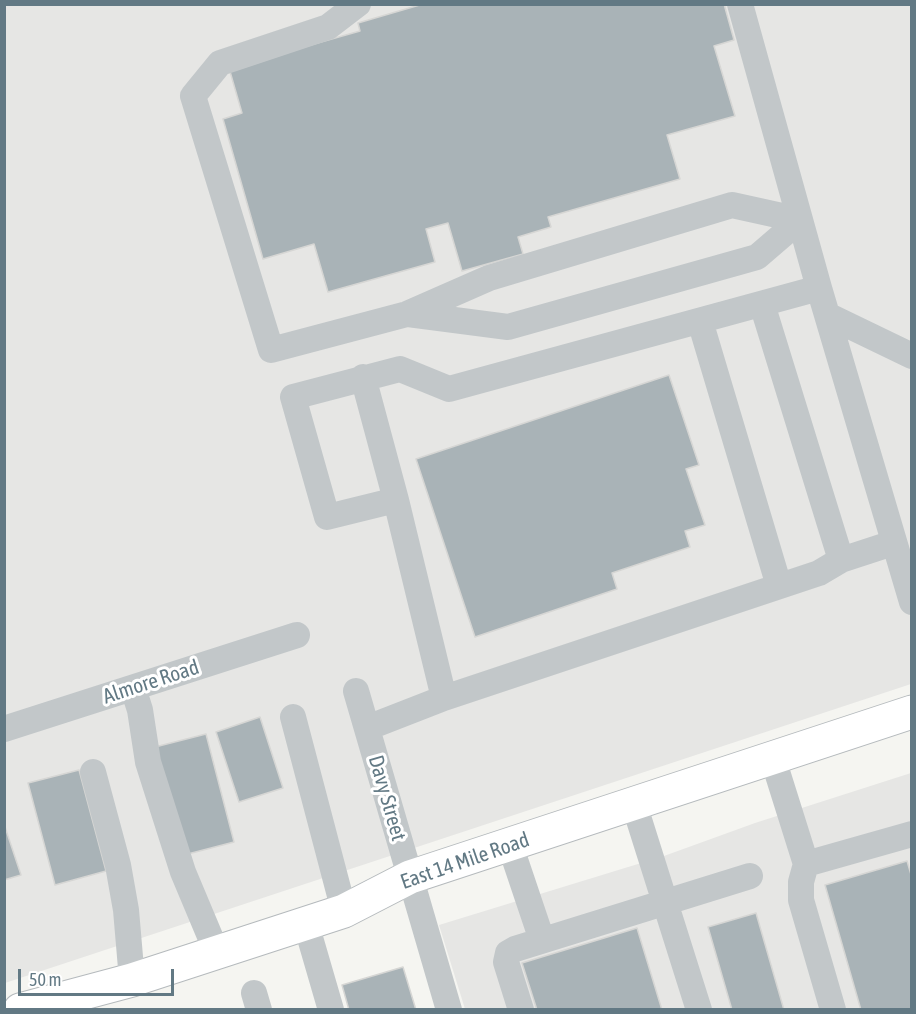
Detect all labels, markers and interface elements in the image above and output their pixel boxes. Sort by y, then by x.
street label: Almore Road [100,655,202,709]
street label: Davy Street [363,752,411,844]
street label: East 14 Mile Road [397,827,533,895]
scale bar [21,957,177,995]
text: 50 m [29,969,61,990]

